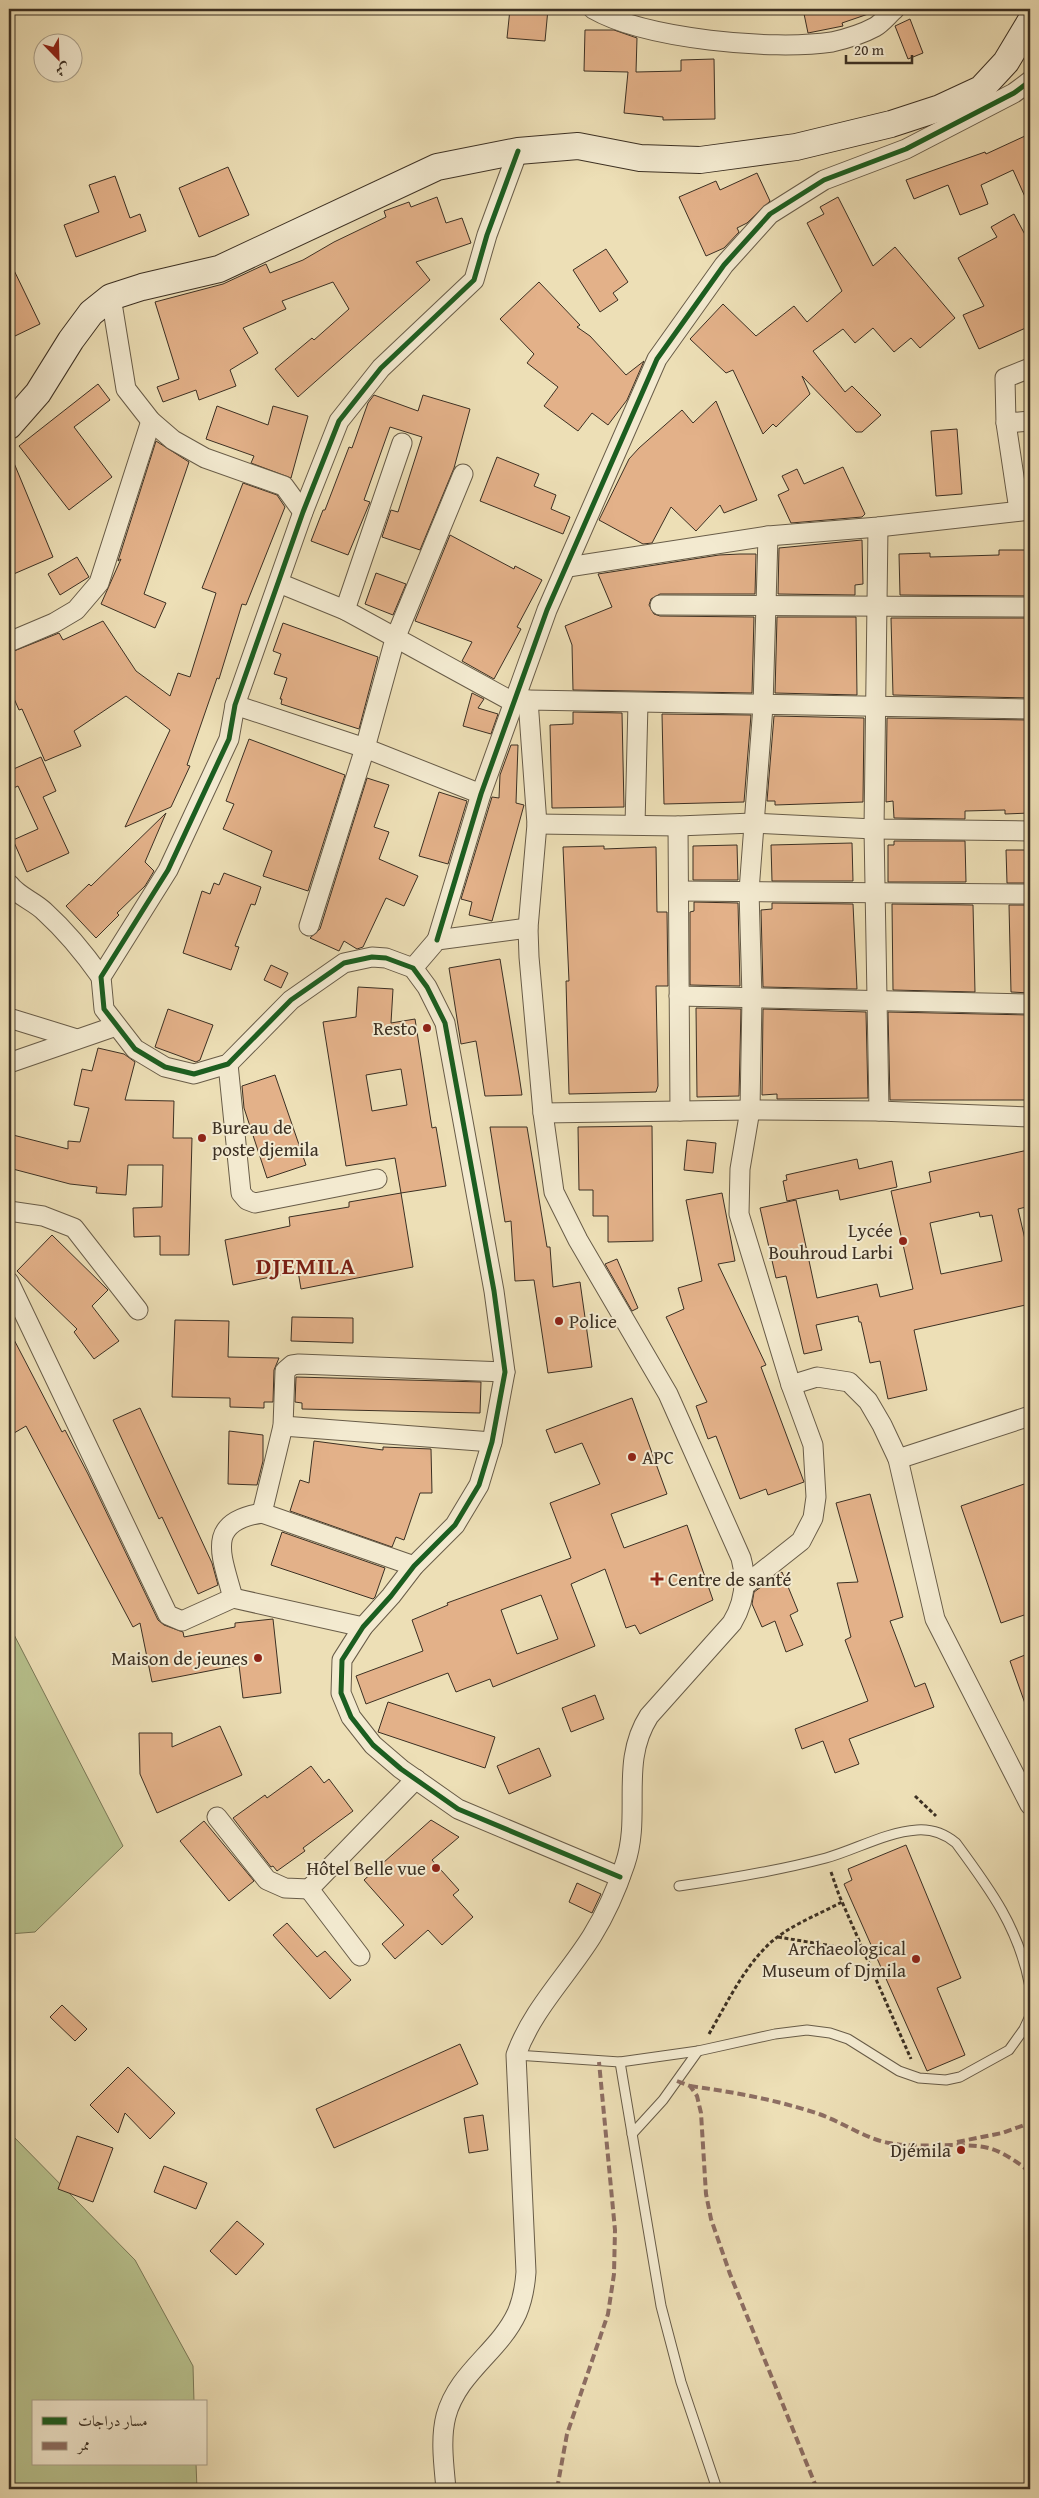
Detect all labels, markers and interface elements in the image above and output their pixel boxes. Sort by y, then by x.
north arrow [32,32,82,82]
scale bar [846,32,913,64]
text: 20 m [854,39,885,60]
text: ش [53,58,73,82]
place label: Resto [373,1014,417,1042]
marker: Resto [421,1022,433,1034]
place label: Bureau de poste djemila [212,1113,319,1163]
marker: Bureau de poste djemila [196,1132,208,1144]
place label: Lycée Bouhroud Larbi [769,1216,893,1266]
marker: Lycée Bouhroud Larbi [897,1235,909,1247]
district label: DJEMILA [256,1248,356,1283]
place label: Police [569,1307,617,1335]
marker: Police [553,1315,565,1327]
place label: APC [642,1443,674,1471]
marker: APC [626,1451,638,1463]
place label: Centre de santé [668,1565,791,1593]
marker: Centre de santé [650,1572,664,1586]
place label: Maison de jeunes [111,1644,248,1672]
marker: Maison de jeunes [252,1652,264,1664]
place label: Hôtel Belle vue [306,1854,426,1882]
marker: Hôtel Belle vue [430,1862,442,1874]
place label: Archaeological Museum of Djmila [762,1934,906,1984]
marker: Archaeological Museum of Djmila [910,1953,922,1965]
place label: Djémila [890,2136,951,2164]
marker: Djémila [955,2144,967,2156]
legend [32,2400,208,2466]
text: مسار دراجات [78,2410,147,2431]
text: ممر [76,2434,90,2455]

